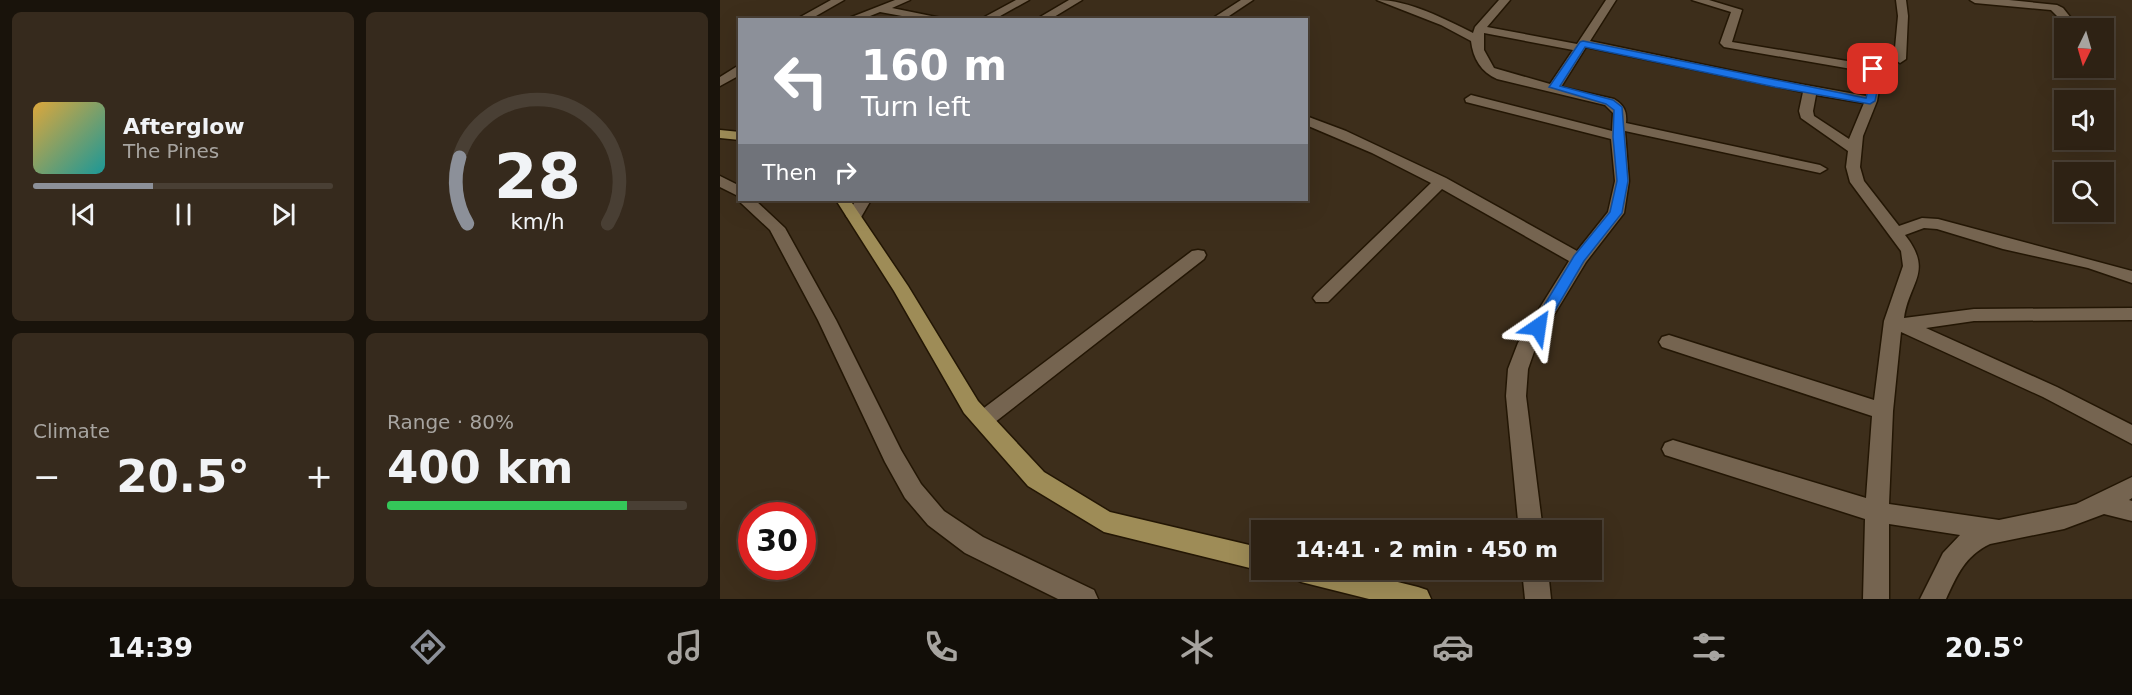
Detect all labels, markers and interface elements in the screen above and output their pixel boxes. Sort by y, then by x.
north arrow [2054,18,2114,78]
map controls [2054,18,2114,222]
text: 160 m [861,41,1007,90]
icon: left [762,42,840,120]
pin [1847,43,1898,94]
icon: arrive [1856,52,1889,85]
button: sound [2054,90,2114,150]
text: Turn left [861,91,971,122]
text: Afterglow [123,114,245,139]
text: The Pines [123,139,219,163]
text: 28 [494,140,580,213]
icon: right [829,156,862,189]
text: Then [762,160,817,185]
button: search [2054,162,2114,222]
icon: previous [67,198,100,231]
icon: pause [167,198,200,231]
icon: next [267,198,300,231]
text: km/h [510,209,564,234]
position arrow [1506,295,1570,359]
text: Range · 80% [387,410,514,434]
text: Climate [33,419,110,443]
text: 400 km [387,441,573,494]
text: 20.5° [116,450,250,503]
text: − [33,457,61,496]
text: + [305,457,333,496]
speed limit sign: 30 [738,502,816,580]
text: 14:41 · 2 min · 450 m [1295,537,1558,562]
icon: directions [407,626,449,668]
icon: music [664,626,706,668]
icon: phone [920,626,962,668]
icon: climate [1176,626,1218,668]
icon: car [1432,626,1474,668]
icon: filters [1688,626,1730,668]
text: 14:39 [107,632,193,663]
text: 20.5° [1945,632,2025,663]

